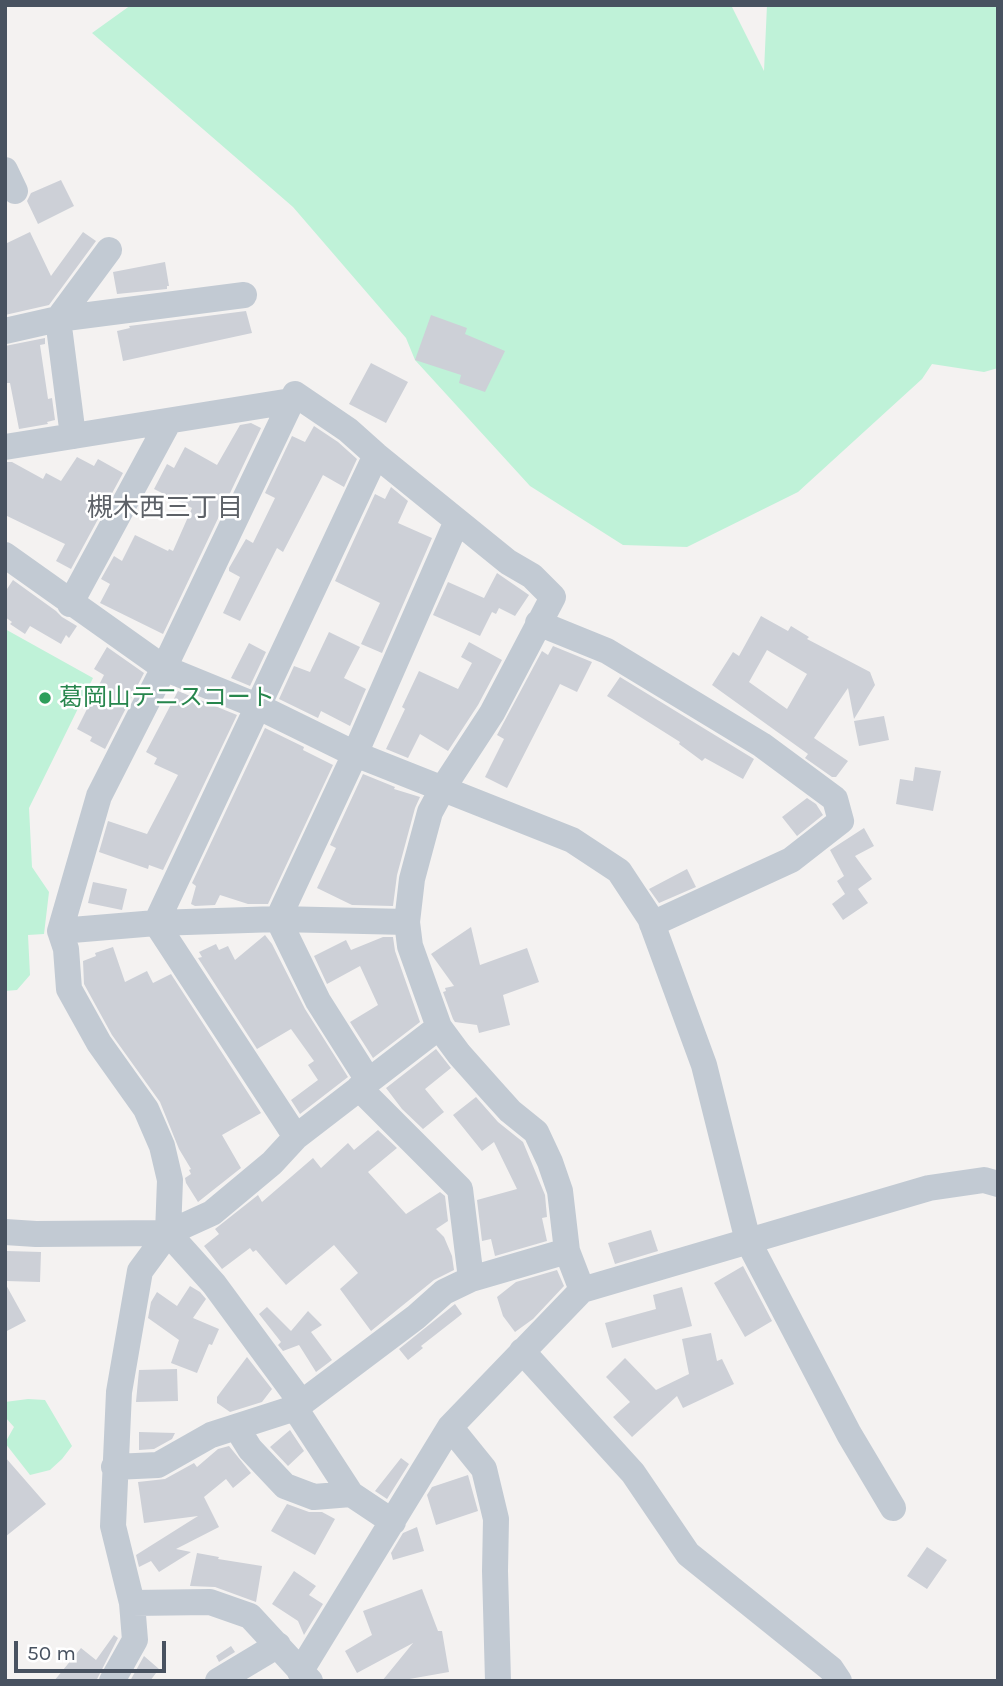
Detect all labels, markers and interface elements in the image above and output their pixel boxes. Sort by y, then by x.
district label: 槻木西三丁目 [87,493,243,525]
place label: 葛岡山テニスコート [59,684,275,712]
marker: 葛岡山テニスコート [37,690,53,706]
scale bar [18,1626,170,1670]
text: 50 m [27,1641,76,1665]

